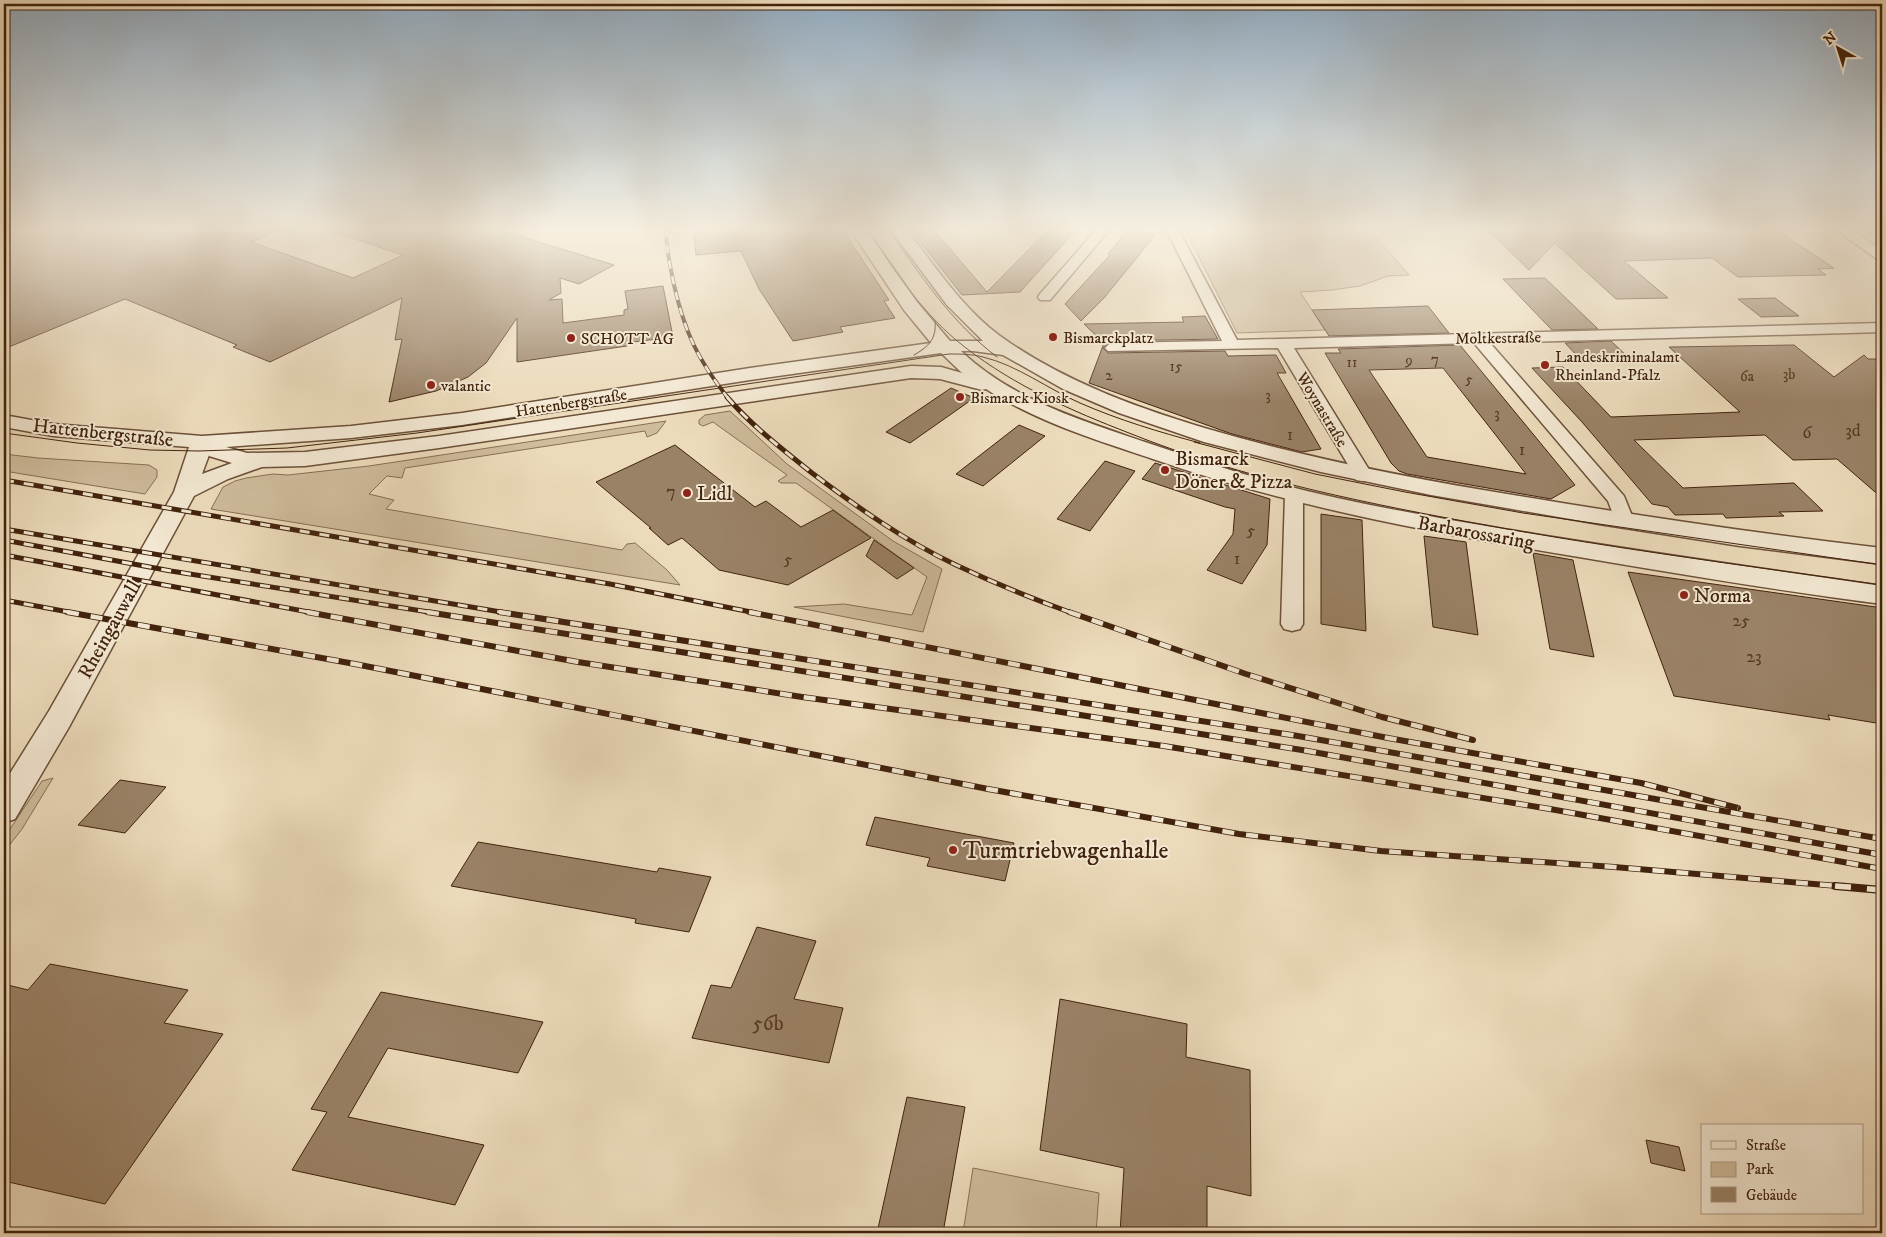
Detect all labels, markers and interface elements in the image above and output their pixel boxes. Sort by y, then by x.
north arrow [1814,22,1864,72]
text: N [1820,28,1841,49]
street label: Moltkestraße [1455,327,1542,349]
place label: Bismarckplatz [1063,328,1154,348]
place label: SCHOTT AG [581,329,674,349]
marker: Bismarckplatz [1047,331,1059,343]
marker: SCHOTT AG [565,332,577,344]
place label: Landeskriminalamt Rheinland-Pfalz [1555,347,1680,385]
house number: 7 [1431,350,1439,369]
house number: 9 [1404,351,1413,370]
house number: 11 [1346,353,1358,372]
house number: 15 [1170,357,1183,376]
marker: Landeskriminalamt Rheinland-Pfalz [1539,359,1551,371]
house number: 3b [1783,365,1795,384]
house number: 2 [1105,366,1113,385]
house number: 6a [1740,367,1755,386]
street label: Woynastraße [1291,368,1353,451]
house number: 5 [1465,370,1473,389]
place label: valantic [440,376,491,396]
marker: valantic [425,379,437,391]
street label: Hattenbergstraße [514,384,629,422]
house number: 3 [1265,386,1271,405]
place label: Bismarck Kiosk [970,388,1069,408]
marker: Bismarck Kiosk [954,391,966,403]
house number: 3 [1494,404,1500,423]
street label: Hattenbergstraße [31,414,174,453]
house number: 3d [1845,420,1861,442]
house number: 6 [1802,422,1812,444]
house number: 1 [1287,424,1293,446]
house number: 1 [1519,439,1525,461]
place label: Bismarck Döner & Pizza [1175,447,1293,495]
marker: Bismarck Döner & Pizza [1159,464,1171,476]
house number: 7 [666,481,676,503]
place label: Lidl [697,482,733,507]
marker: Lidl [681,487,693,499]
street label: Barbarossaring [1415,511,1536,556]
house number: 5 [1247,520,1256,542]
house number: 1 [1234,548,1240,570]
house number: 5 [784,549,793,571]
street label: Rheingauwall [73,576,148,683]
place label: Norma [1694,584,1751,609]
marker: Norma [1678,589,1690,601]
house number: 25 [1732,610,1750,632]
house number: 23 [1746,646,1762,668]
place label: Turmtriebwagenhalle [963,836,1169,866]
marker: Turmtriebwagenhalle [947,844,959,856]
house number: 56b [752,1011,784,1037]
legend [1701,1124,1864,1214]
text: Straße [1746,1136,1786,1155]
text: Park [1746,1160,1775,1179]
text: Gebäude [1746,1186,1797,1205]

